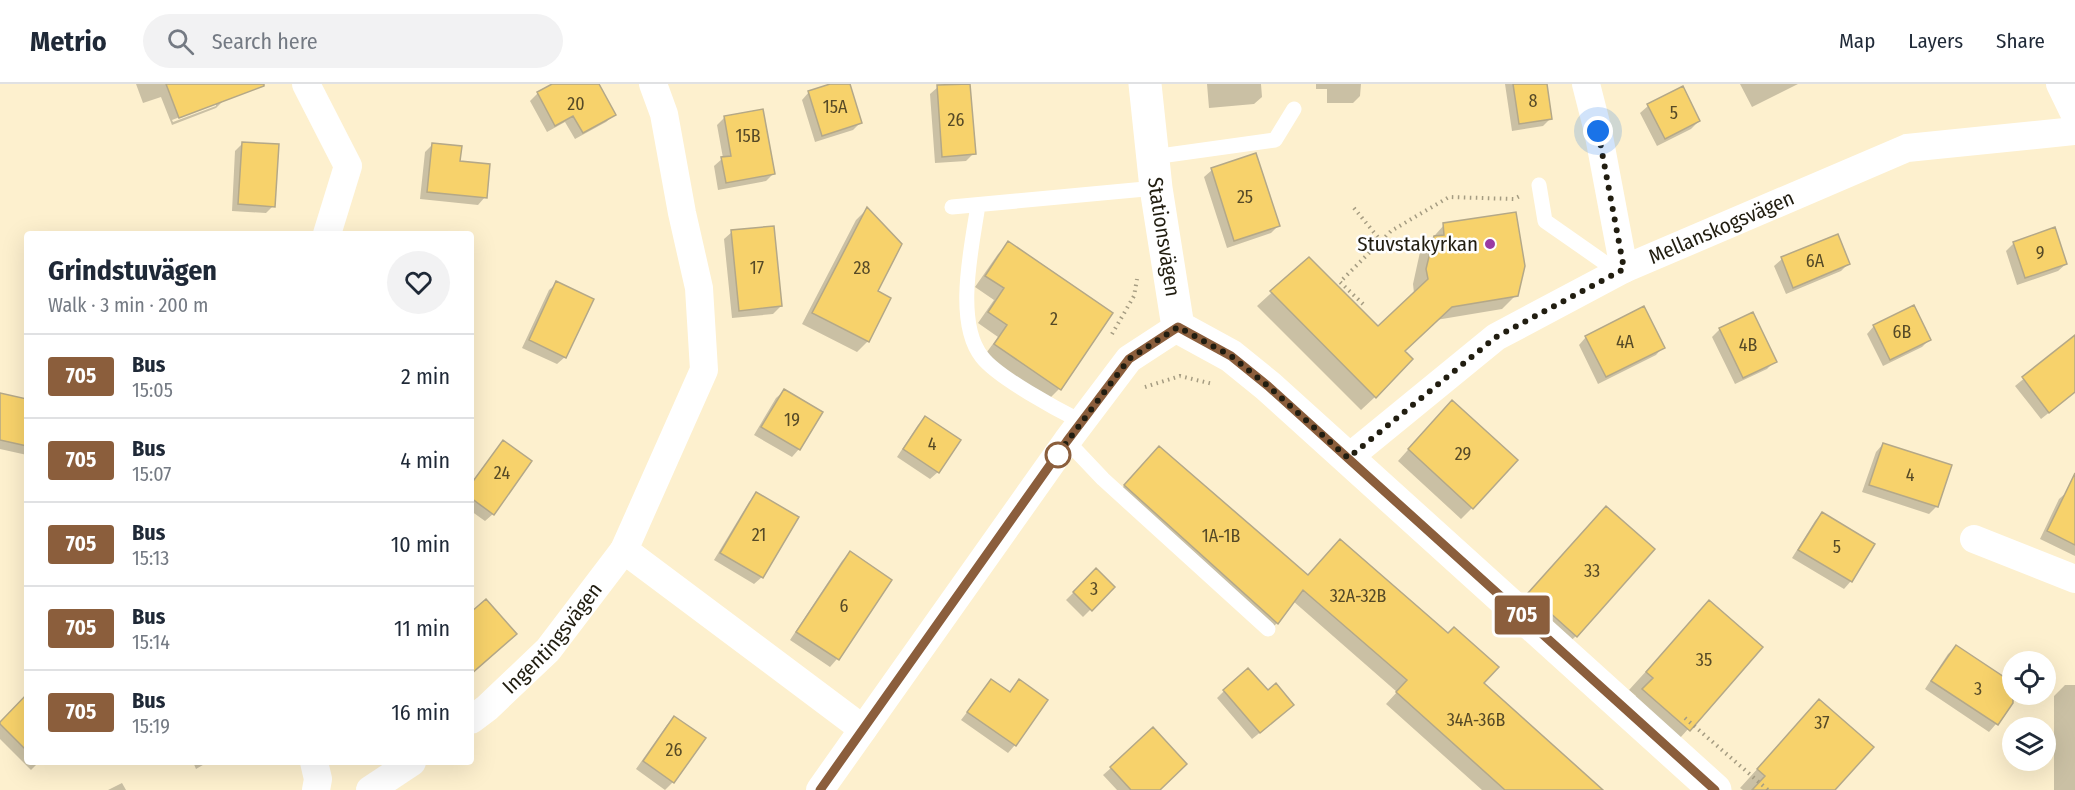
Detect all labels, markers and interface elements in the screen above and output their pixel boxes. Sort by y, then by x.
search box [143,14,563,68]
text: Metrio [30,25,107,58]
icon: search [164,25,197,58]
text: Search here [212,28,318,55]
text: Map [1839,28,1875,54]
text: Layers [1908,28,1963,54]
text: Share [1996,28,2045,54]
house number: 8 [1529,90,1538,112]
house number: 20 [567,93,585,115]
house number: 15A [823,96,848,118]
house number: 5 [1670,102,1678,124]
house number: 26 [948,109,965,131]
your location [1583,116,1613,146]
house number: 15B [735,125,761,147]
street label: Stationsvägen [1142,176,1186,298]
street label: Mellanskogsvägen [1645,185,1798,270]
house number: 25 [1237,186,1253,208]
place label: Stuvstakyrkan [1357,231,1478,257]
marker: Stuvstakyrkan [1483,237,1497,251]
house number: 9 [2036,242,2044,264]
house number: 6A [1806,250,1825,272]
button: heart [387,251,450,314]
text: Grindstuvägen [48,254,217,287]
house number: 17 [750,257,764,279]
house number: 28 [854,257,870,279]
text: Walk · 3 min · 200 m [48,293,208,317]
house number: 2 [1050,308,1058,330]
house number: 6B [1893,321,1912,343]
house number: 4A [1616,331,1635,353]
house number: 4B [1739,334,1757,356]
text: Bus [132,351,165,378]
text: 705 [66,363,96,389]
text: 2 min [401,363,450,390]
text: 15:05 [132,378,173,402]
house number: 19 [784,409,800,431]
house number: 4 [928,433,937,455]
text: Bus [132,435,165,462]
unlabelled marker [1045,442,1071,468]
house number: 29 [1455,443,1471,465]
text: 705 [66,447,96,473]
text: 4 min [400,447,450,474]
text: 15:07 [132,462,171,486]
house number: 24 [494,462,510,484]
house number: 4 [1906,464,1915,486]
text: Bus [132,519,165,546]
house number: 21 [752,524,766,546]
house number: 1A-1B [1202,525,1240,547]
text: 705 [66,531,96,557]
text: 10 min [391,531,450,558]
house number: 5 [1833,536,1841,558]
text: 15:13 [132,546,169,570]
house number: 33 [1584,560,1600,582]
street label: Ingentingsvägen [497,577,608,699]
house number: 3 [1090,578,1098,600]
house number: 32A-32B [1330,585,1386,607]
house number: 6 [840,595,849,617]
line badge: 705 [1488,596,1556,634]
text: 705 [1507,602,1537,628]
text: Bus [132,603,165,630]
text: 705 [66,615,96,641]
text: 11 min [394,615,450,642]
text: 15:14 [132,630,170,654]
house number: 35 [1696,649,1712,671]
map controls [2002,651,2056,771]
button: locate [2002,651,2056,705]
house number: 3 [1974,678,1982,700]
text: Bus [132,687,165,714]
text: 705 [66,699,96,725]
text: 16 min [391,699,450,726]
house number: 34A-36B [1447,709,1505,731]
house number: 37 [1814,712,1830,734]
text: 15:19 [132,714,170,738]
button: layers [2002,717,2056,771]
house number: 26 [666,739,683,761]

